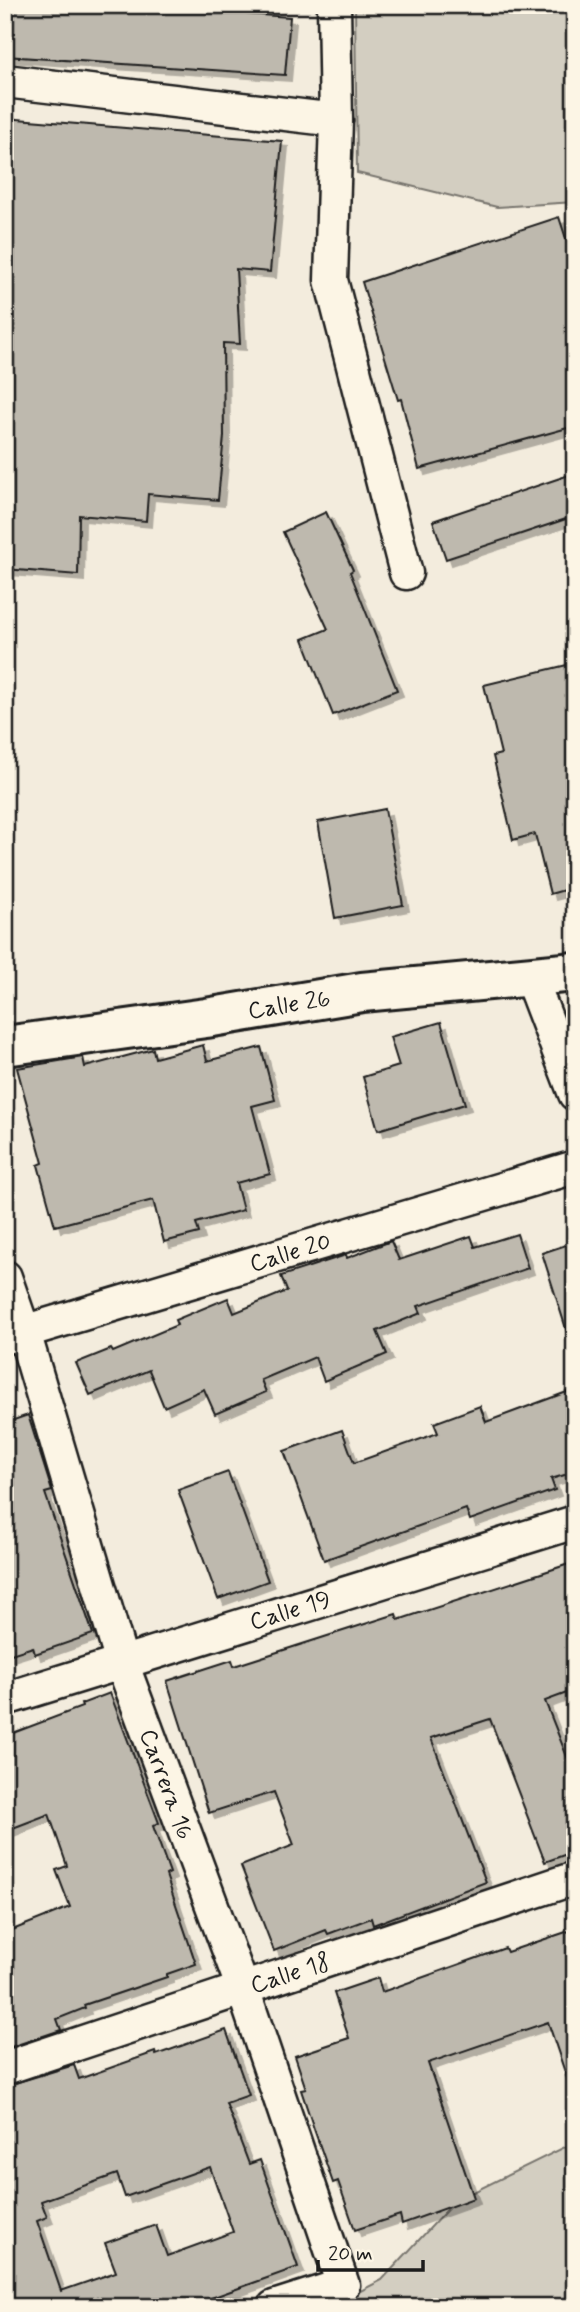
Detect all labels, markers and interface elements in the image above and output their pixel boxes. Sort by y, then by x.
street label: Calle 26 [246,984,333,1027]
street label: Calle 20 [246,1226,335,1280]
street label: Calle 19 [246,1584,335,1638]
street label: Carrera 16 [131,1725,200,1844]
street label: Calle 18 [247,1947,334,2002]
scale bar [318,2228,422,2272]
text: 20 m [328,2240,373,2268]

